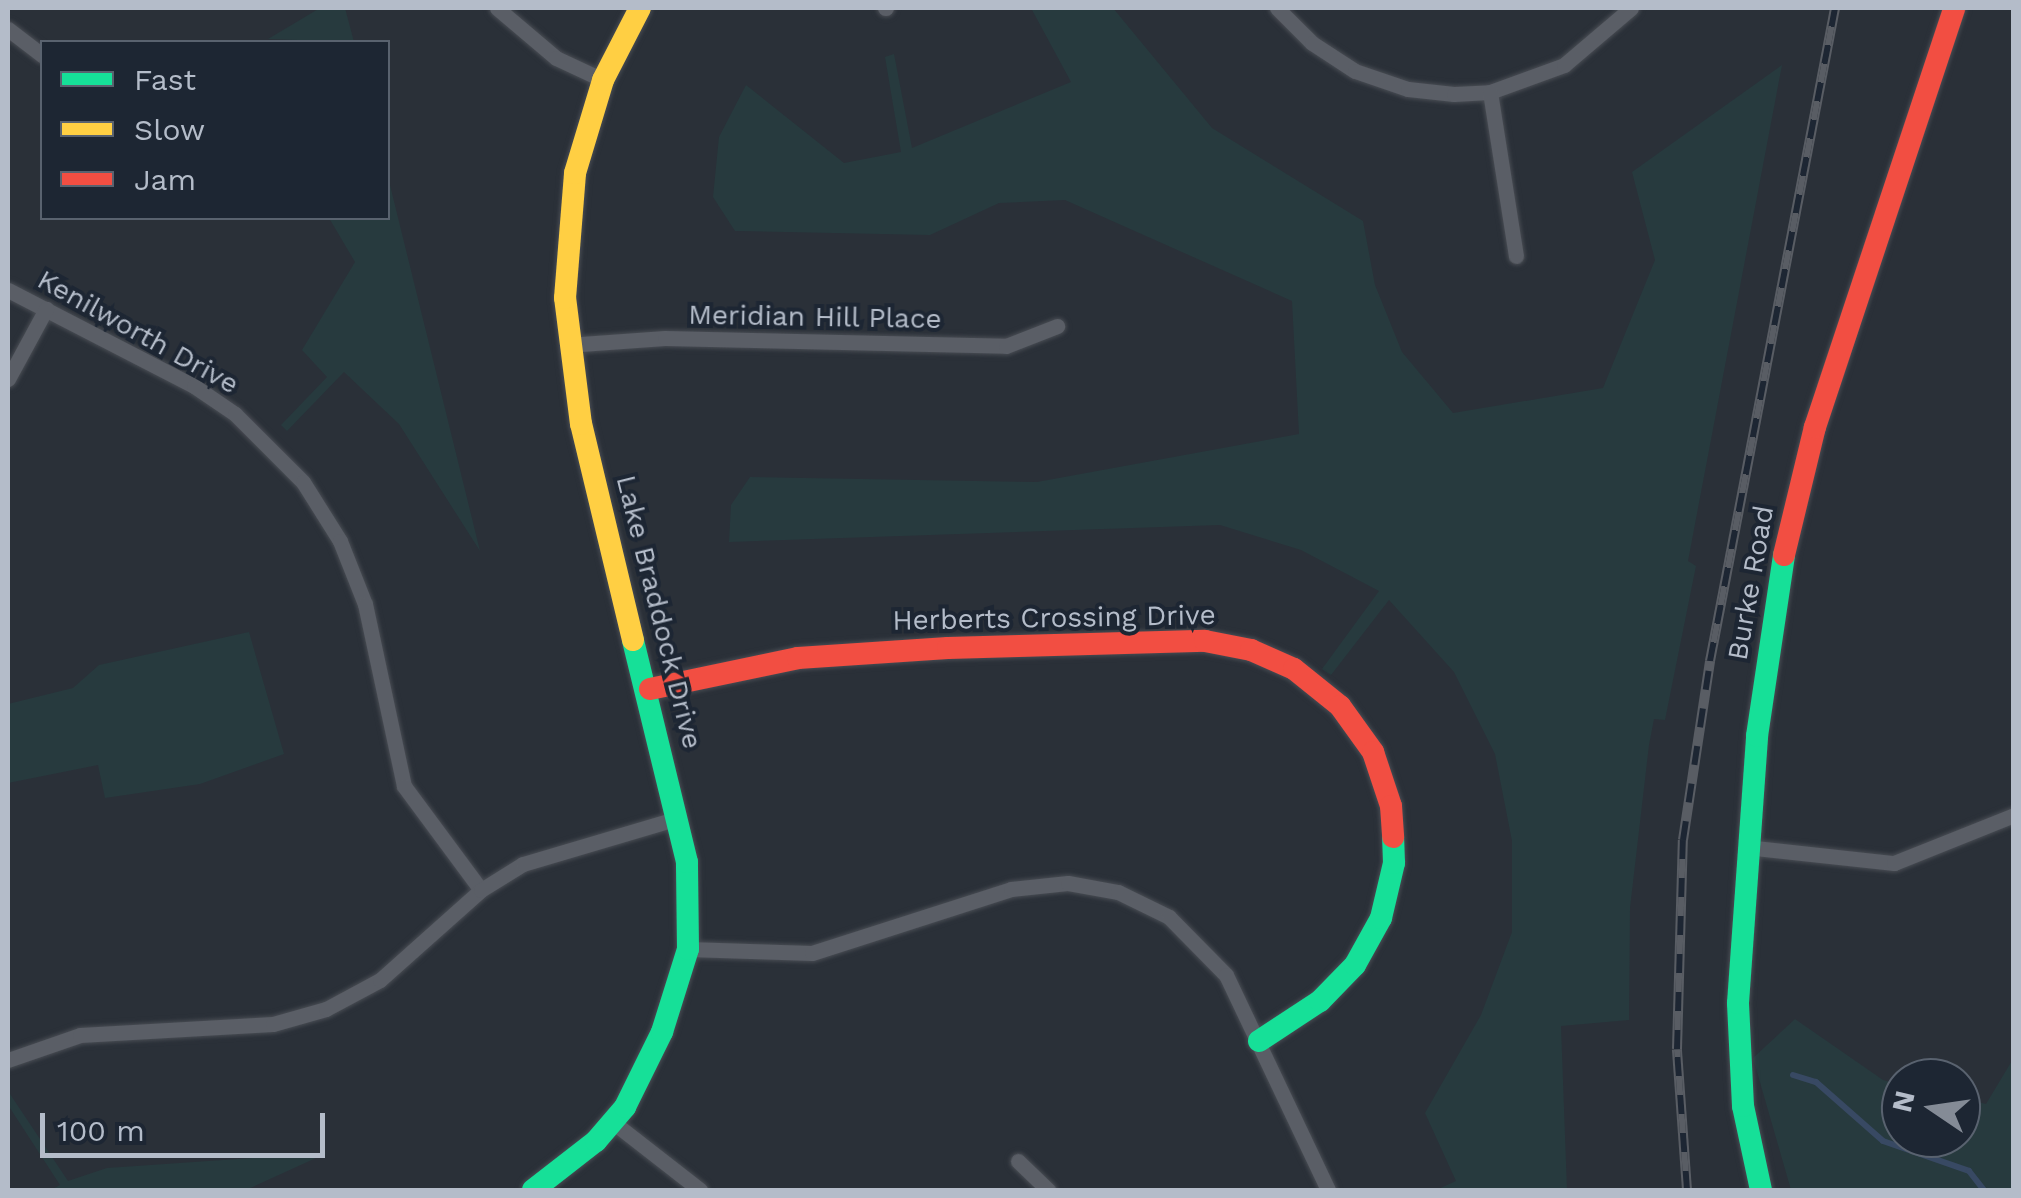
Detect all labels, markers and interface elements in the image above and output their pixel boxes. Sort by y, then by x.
legend [40,40,390,220]
text: Fast [134,62,196,97]
text: Slow [134,112,205,147]
text: Jam [134,162,196,197]
street label: Kenilworth Drive [32,263,244,401]
street label: Meridian Hill Place [687,298,943,336]
street label: Lake Braddock Drive [609,471,709,753]
street label: Burke Road [1721,503,1781,663]
street label: Herberts Crossing Drive [892,598,1216,638]
north arrow [1881,1058,1981,1158]
text: N [1885,1088,1922,1115]
scale bar [45,1093,330,1155]
text: 100 m [57,1113,145,1148]

